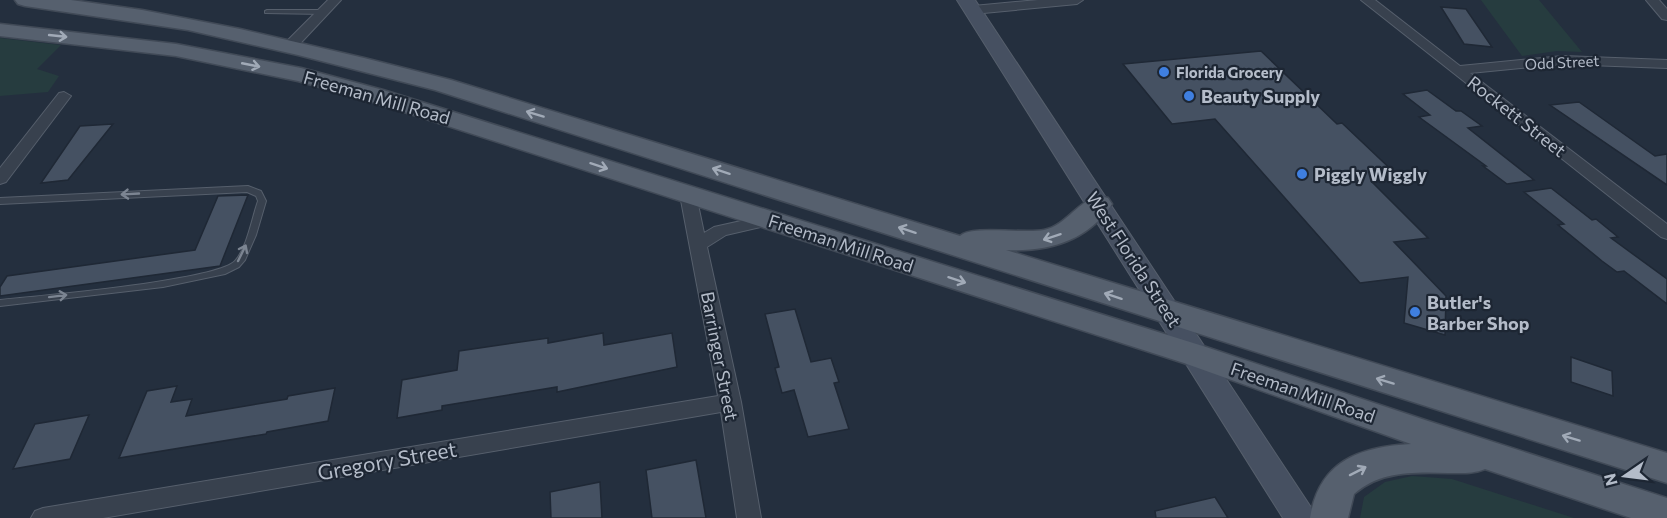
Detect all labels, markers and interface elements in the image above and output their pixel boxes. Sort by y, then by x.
one-way arrow [48,31,68,42]
street label: Odd Street [1524,51,1600,73]
one-way arrow [241,60,260,71]
place label: Florida Grocery [1176,63,1284,81]
marker: Florida Grocery [1157,65,1171,79]
street label: Freeman Mill Road [301,66,453,128]
street label: Rockett Street [1463,71,1571,161]
place label: Beauty Supply [1201,85,1320,107]
marker: Beauty Supply [1182,89,1196,103]
one-way arrow [526,107,545,118]
one-way arrow [589,161,608,172]
place label: Piggly Wiggly [1314,163,1427,185]
one-way arrow [712,165,731,176]
marker: Piggly Wiggly [1295,167,1309,181]
street label: West Florida Street [1082,187,1186,331]
one-way arrow [120,189,140,200]
street label: Freeman Mill Road [766,209,916,277]
one-way arrow [898,224,917,235]
one-way arrow [1043,232,1061,243]
one-way arrow [237,245,249,263]
one-way arrow [947,275,966,286]
one-way arrow [48,290,67,301]
street label: Barringer Street [697,290,743,422]
one-way arrow [1104,290,1123,301]
place label: Butler's Barber Shop [1427,291,1530,334]
marker: Butler's Barber Shop [1408,305,1422,319]
street label: Freeman Mill Road [1228,357,1378,427]
one-way arrow [1376,374,1395,385]
one-way arrow [1562,432,1581,443]
street label: Gregory Street [315,435,459,485]
north arrow [1595,446,1655,506]
one-way arrow [1349,465,1367,477]
text: N [1599,472,1621,488]

